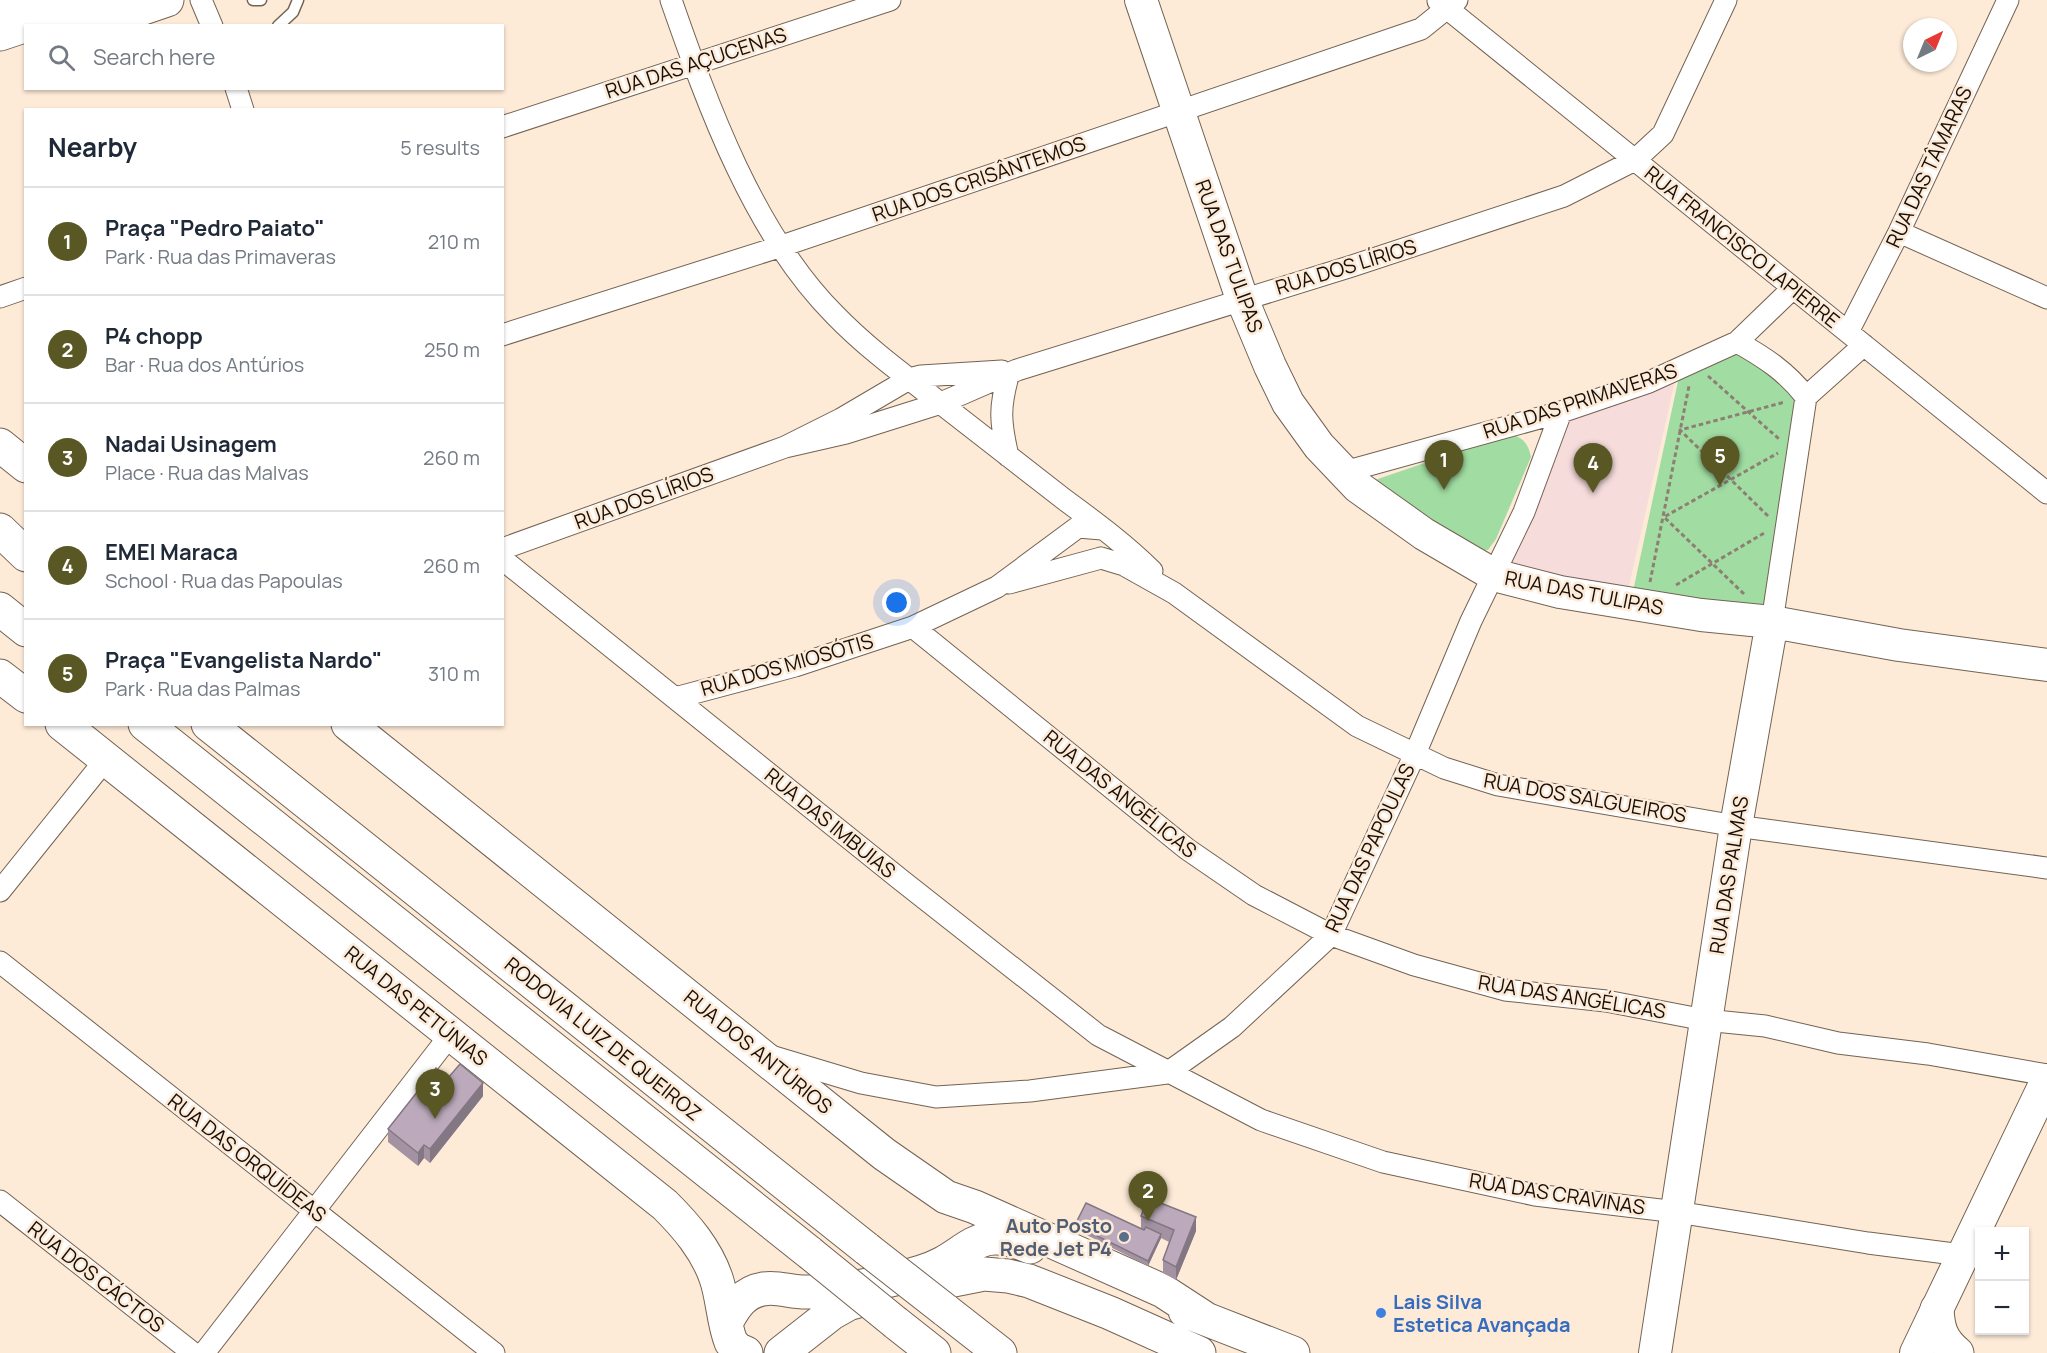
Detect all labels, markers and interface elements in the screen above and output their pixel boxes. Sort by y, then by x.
north arrow [1903,18,1957,72]
street label: RUA DAS AÇUCENAS [602,20,790,105]
search box [24,24,504,90]
icon: search [45,41,78,74]
text: Search here [93,42,215,72]
street label: RUA DAS TÂMARAS [1879,82,1978,252]
text: Nearby [48,129,137,165]
street label: RUA DOS CRISÂNTEMOS [868,129,1089,228]
text: 5 results [400,134,480,161]
street label: RUA FRANCISCO LAPIERRE [1639,160,1845,334]
street label: RUA DAS TULIPAS [1189,176,1270,336]
text: Praça "Pedro Paiato" [105,213,325,243]
text: 1 [63,228,72,255]
text: 210 m [428,228,480,255]
street label: RUA DOS LÍRIOS [1272,232,1420,301]
text: Park · Rua das Primaveras [105,243,336,270]
text: P4 chopp [105,321,203,351]
text: 2 [62,336,73,363]
text: 250 m [424,336,480,363]
text: Bar · Rua dos Antúrios [105,351,304,378]
street label: RUA DAS PRIMAVERAS [1479,356,1680,445]
text: Nadai Usinagem [105,429,277,459]
pin: 5 [1700,436,1740,486]
pin: 1 [1424,440,1464,490]
text: 3 [62,444,73,471]
text: 260 m [423,444,480,471]
pin: 4 [1574,444,1612,493]
text: Place · Rua das Malvas [105,459,309,486]
street label: RUA DOS LÍRIOS [571,460,717,535]
text: EMEI Maraca [105,537,238,567]
text: 4 [61,552,74,579]
text: 260 m [423,552,480,579]
street label: RUA DAS TULIPAS [1503,564,1666,621]
text: School · Rua das Papoulas [105,567,343,594]
your location [882,588,911,617]
street label: RUA DOS MIOSÓTIS [697,627,876,702]
text: Praça "Evangelista Nardo" [105,645,382,675]
text: 5 [62,660,73,687]
text: 310 m [428,660,480,687]
text: Park · Rua das Palmas [105,675,300,702]
street label: RUA DAS ANGÉLICAS [1038,723,1202,864]
street label: RUA DAS PAPOULAS [1319,759,1421,937]
street label: RUA DAS IMBUIAS [759,761,902,884]
street label: RUA DOS SALGUEIROS [1482,766,1689,829]
street label: RUA DAS PALMAS [1703,794,1754,956]
street label: RUA DAS PETÚNIAS [339,939,493,1072]
street label: RODOVIA LUIZ DE QUEIROZ [499,951,707,1126]
street label: RUA DAS ANGÉLICAS [1476,968,1668,1025]
street label: RUA DOS ANTÚRIOS [679,983,838,1120]
pin: 3 [416,1070,454,1119]
street label: RUA DAS ORQUÍDEAS [163,1087,332,1228]
street label: RUA DAS CRAVINAS [1467,1166,1647,1221]
pin: 2 [1128,1172,1168,1221]
place label: Auto Posto Rede Jet P4 [1000,1212,1112,1262]
street label: RUA DOS CÁCTOS [23,1215,170,1338]
map controls [1975,1227,2029,1335]
button: + [1975,1227,2029,1281]
marker: Auto Posto Rede Jet P4 [1117,1230,1131,1244]
button: − [1975,1281,2029,1335]
place label: Lais Silva Estetica Avançada [1393,1288,1570,1338]
marker: Lais Silva Estetica Avançada [1374,1306,1388,1320]

